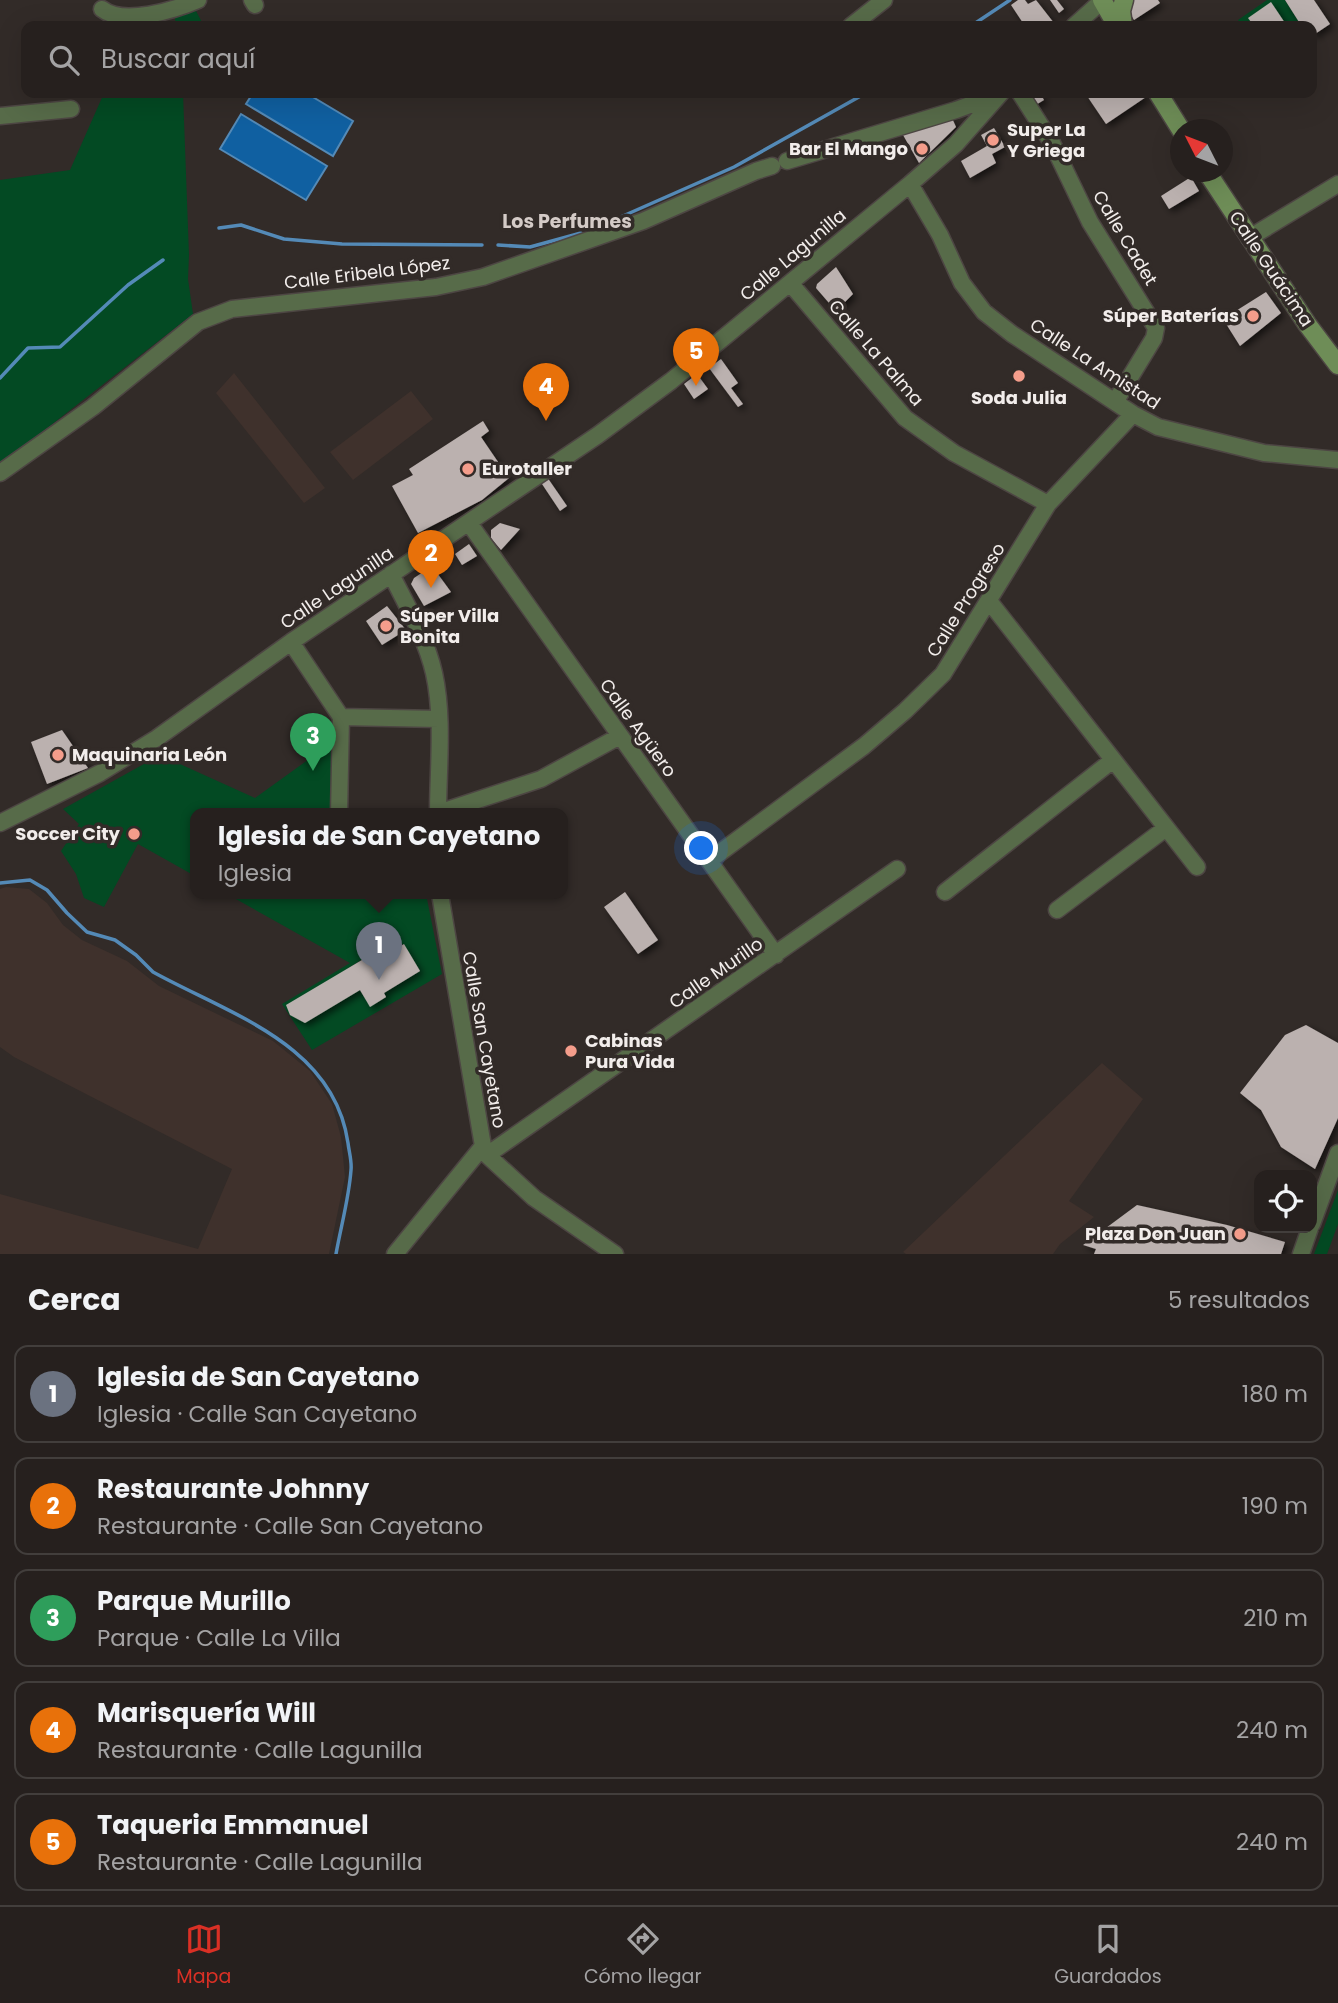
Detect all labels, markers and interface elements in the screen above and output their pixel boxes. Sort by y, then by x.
search box [21,21,1317,98]
icon: search [45,41,83,79]
text: Buscar aquí [101,41,255,77]
place label: Super La Y Griega [1007,117,1086,163]
north arrow [1170,119,1233,182]
marker: Super La Y Griega [985,132,1001,148]
place label: Bar El Mango [789,136,908,161]
marker: Bar El Mango [914,141,930,157]
street label: Calle Cadet [1087,186,1164,290]
street label: Calle Lagunilla [734,203,851,306]
street label: Calle Guácima [1223,206,1319,332]
district label: Los Perfumes [502,208,632,235]
street label: Calle Eribela López [283,250,451,295]
street label: Calle La Palma [823,294,930,411]
place label: Súper Baterías [1103,303,1239,328]
marker: Súper Baterías [1245,308,1261,324]
street label: Calle La Amistad [1025,312,1165,415]
pin: 5 [673,328,719,386]
pin: 4 [523,363,569,421]
marker: Soda Julia [1011,368,1027,384]
place label: Soda Julia [971,385,1067,410]
place label: Eurotaller [482,456,572,481]
marker: Eurotaller [460,461,476,477]
pin: 2 [408,530,454,588]
street label: Calle Progreso [920,538,1011,662]
street label: Calle Lagunilla [275,540,398,635]
place label: Súper Villa Bonita [400,603,499,649]
marker: Súper Villa Bonita [378,618,394,634]
street label: Calle Agüero [594,673,683,782]
pin: 3 [290,713,336,771]
place label: Maquinaria León [72,742,227,767]
marker: Maquinaria León [50,747,66,763]
popup [190,808,568,899]
text: Iglesia de San Cayetano [218,818,540,854]
place label: Soccer City [15,821,121,846]
marker: Soccer City [126,826,142,842]
your location [684,831,718,865]
text: Iglesia [218,857,292,889]
pin: 1 [356,922,402,980]
street label: Calle Murillo [664,931,768,1014]
street label: Calle San Cayetano [457,950,512,1130]
place label: Cabinas Pura Vida [585,1028,675,1074]
marker: Cabinas Pura Vida [563,1043,579,1059]
map controls [1254,1170,1317,1233]
button: locate [1254,1170,1317,1233]
place label: Plaza Don Juan [1085,1221,1226,1246]
marker: Plaza Don Juan [1232,1226,1248,1242]
text: Cerca [28,1278,121,1321]
text: 5 resultados [1168,1284,1310,1316]
text: Iglesia de San Cayetano [97,1359,419,1395]
text: 1 [49,1378,57,1410]
text: 180 m [1242,1378,1308,1410]
text: Iglesia · Calle San Cayetano [97,1398,417,1430]
text: Restaurante Johnny [97,1471,369,1507]
text: 2 [46,1490,60,1522]
text: 190 m [1242,1490,1308,1522]
text: Restaurante · Calle San Cayetano [97,1510,483,1542]
text: Parque Murillo [97,1583,291,1619]
text: 3 [46,1602,60,1634]
text: 210 m [1243,1602,1308,1634]
text: Parque · Calle La Villa [97,1622,341,1654]
text: Marisquería Will [97,1695,316,1731]
text: 4 [45,1714,61,1746]
text: 240 m [1236,1714,1308,1746]
text: Restaurante · Calle Lagunilla [97,1734,423,1766]
text: Taqueria Emmanuel [97,1807,369,1843]
text: 5 [46,1826,60,1858]
text: 240 m [1236,1826,1308,1858]
text: Restaurante · Calle Lagunilla [97,1846,423,1878]
tab: Mapa [176,1920,231,1991]
tab: Cómo llegar [584,1920,701,1991]
tab: Guardados [1054,1920,1162,1991]

